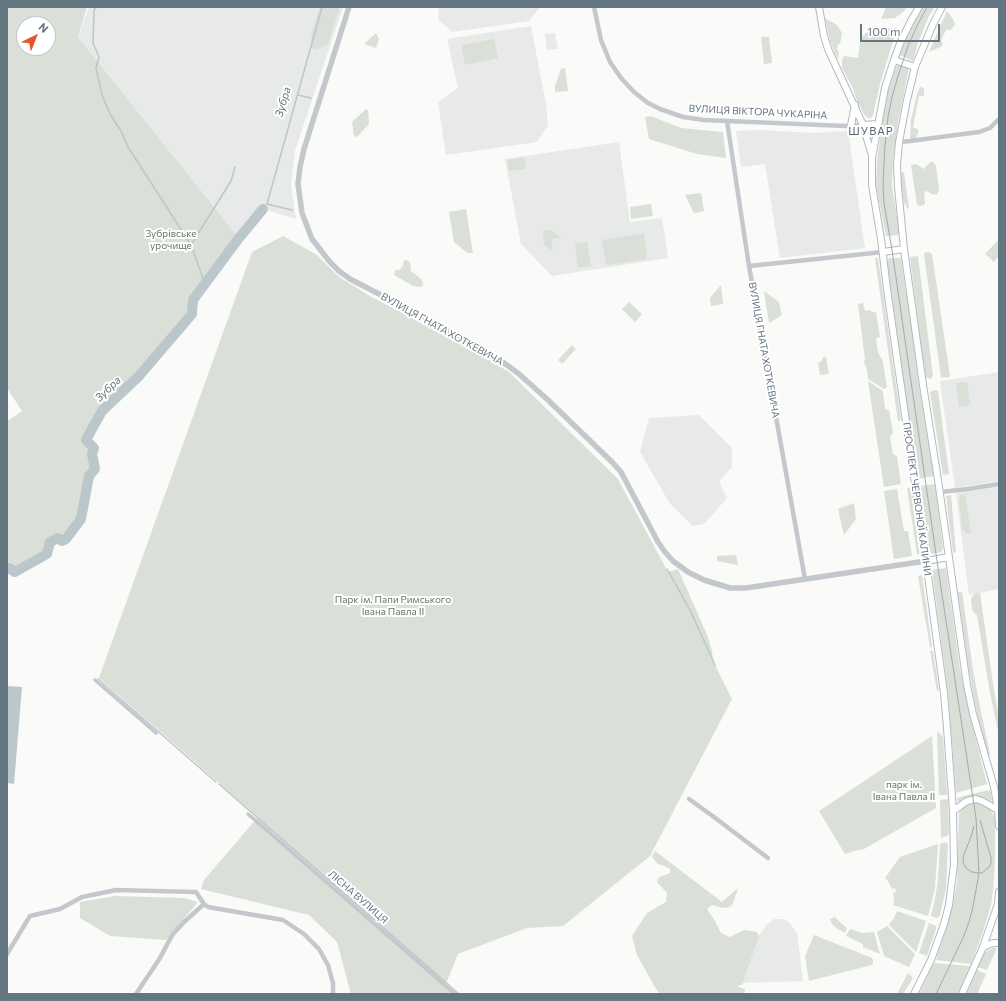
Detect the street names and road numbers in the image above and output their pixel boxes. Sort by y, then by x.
street label: ВУЛИЦЯ ВІКТОРА ЧУКАРІНА [688,102,828,122]
street label: ВУЛИЦЯ ГНАТА ХОТКЕВИЧА [746,281,782,419]
street label: ВУЛИЦЯ ГНАТА ХОТКЕВИЧА [379,290,505,368]
street label: ПРОСПЕКТ ЧЕРВОНОЇ КАЛИНИ [900,421,934,577]
street label: ЛІСНА ВУЛИЦЯ [326,868,390,926]

